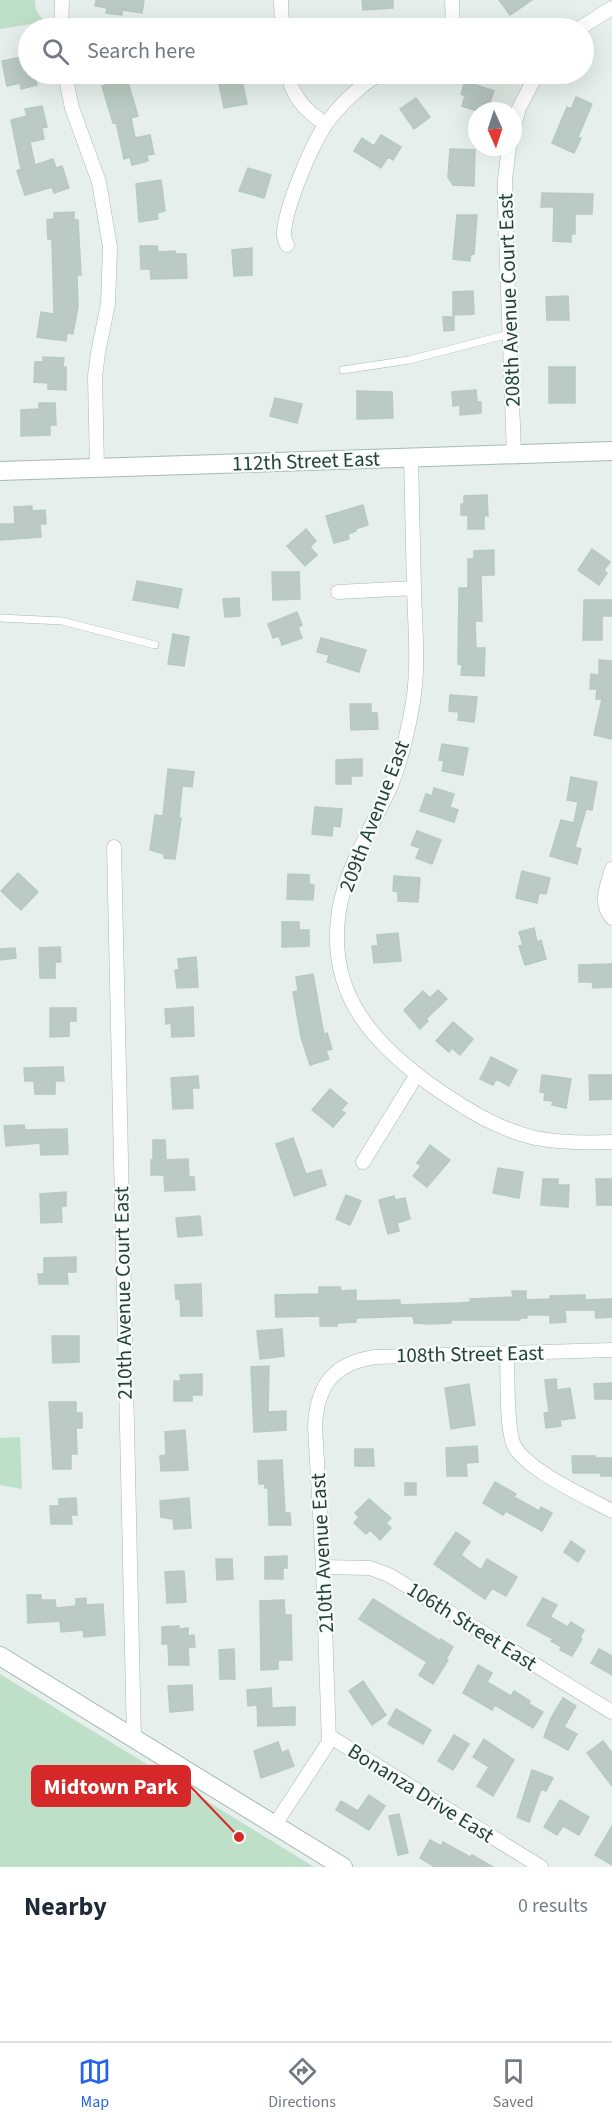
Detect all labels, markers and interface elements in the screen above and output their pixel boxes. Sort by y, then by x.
search box [18,18,594,84]
icon: search [39,35,72,68]
text: Search here [87,35,195,67]
north arrow [468,102,522,156]
street label: 208th Avenue Court East [490,193,528,407]
street label: 112th Street East [232,443,380,479]
street label: 209th Avenue East [331,736,417,896]
street label: 210th Avenue Court East [106,1186,140,1400]
street label: 108th Street East [396,1338,544,1370]
street label: 210th Avenue East [303,1472,341,1634]
street label: 106th Street East [401,1574,543,1678]
street label: Bonanza Drive East [342,1736,500,1850]
callout: Midtown Park [32,1766,190,1806]
text: Midtown Park [44,1771,178,1803]
text: Nearby [24,1888,107,1925]
text: 0 results [518,1892,588,1920]
tab: Map [78,2055,111,2113]
tab: Directions [268,2055,336,2113]
tab: Saved [493,2055,534,2113]

